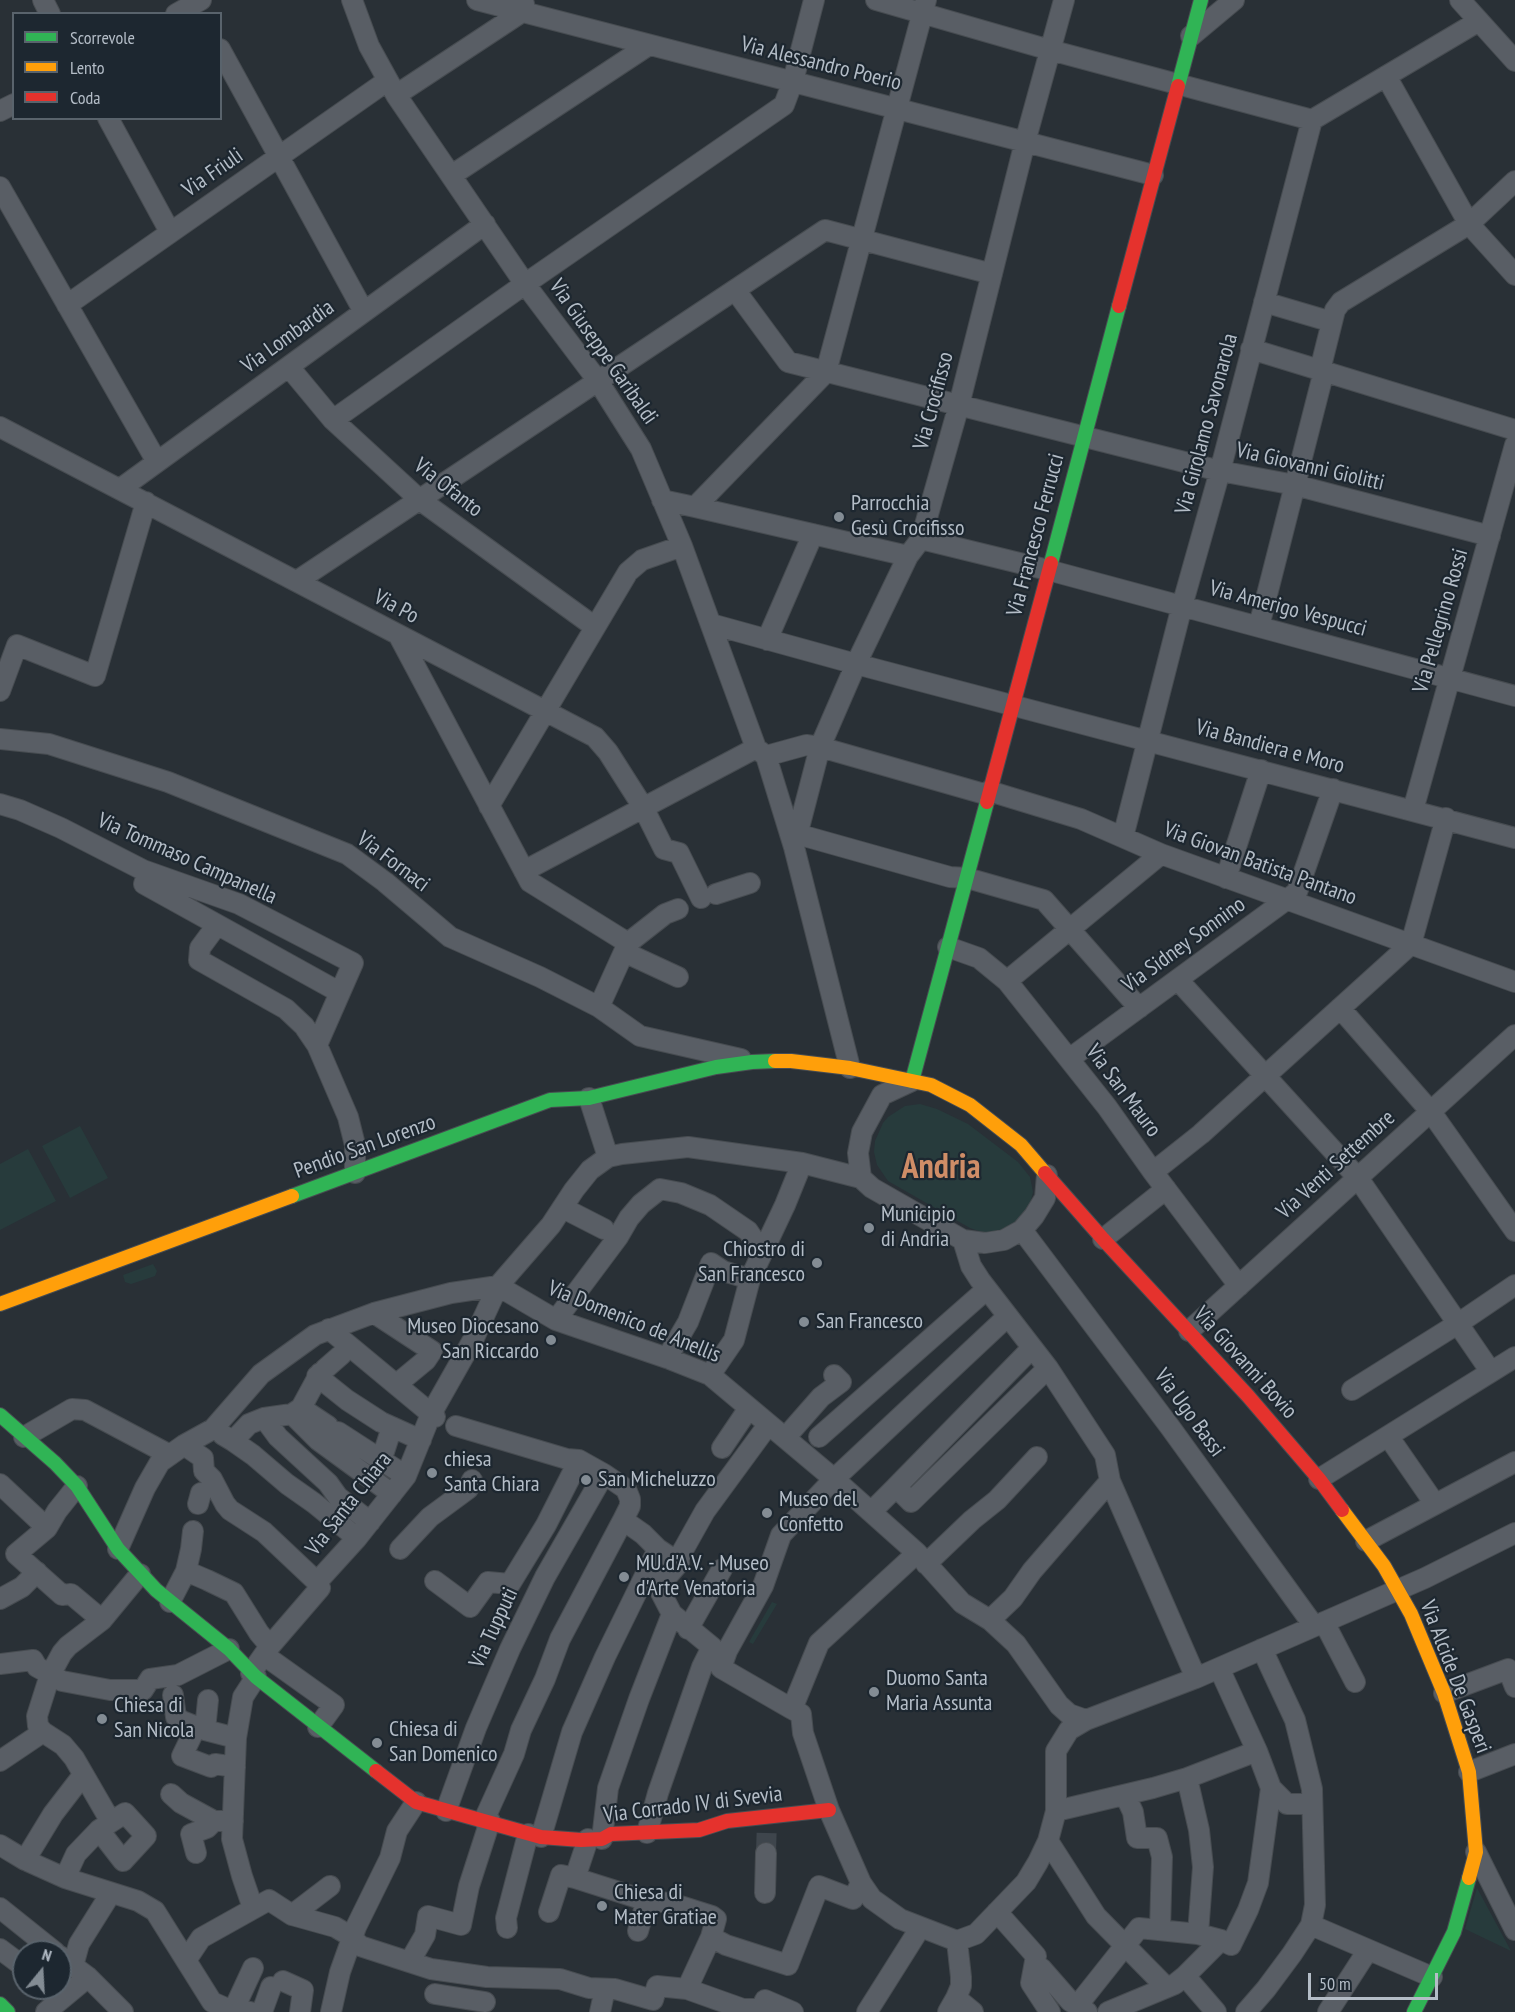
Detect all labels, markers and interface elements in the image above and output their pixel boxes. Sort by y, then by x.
legend [12,12,222,120]
text: Scorrevole [70,26,135,49]
street label: Via Alessandro Poerio [738,31,904,97]
text: Lento [70,56,105,79]
text: Coda [70,86,101,109]
street label: Via Friuli [178,143,248,203]
street label: Via Giuseppe Garibaldi [543,274,663,430]
street label: Via Lombardia [237,295,339,379]
street label: Via Girolamo Savonarola [1170,331,1244,517]
street label: Via Crocifisso [908,349,960,453]
street label: Via Giovanni Giolitti [1233,437,1387,497]
street label: Via Francesco Ferrucci [1002,451,1070,619]
street label: Via Ofanto [408,453,488,523]
place label: Parrocchia Gesù Crocifisso [851,491,964,542]
marker: Parrocchia Gesù Crocifisso [832,510,846,524]
street label: Via Pellegrino Rossi [1408,546,1474,696]
street label: Via Amerigo Vespucci [1207,575,1369,643]
street label: Via Po [369,584,423,630]
street label: Via Bandiera e Moro [1193,714,1347,780]
street label: Via Tommaso Campanella [93,808,281,910]
street label: Via Giovan Batista Pantano [1160,817,1360,911]
street label: Via Fornaci [351,826,435,898]
street label: Via Sidney Sonnino [1117,892,1251,998]
street label: Via San Mauro [1080,1040,1166,1142]
street label: Via Venti Settembre [1271,1105,1401,1225]
street label: Pendio San Lorenzo [291,1109,439,1185]
district label: Andria [901,1148,981,1188]
place label: Municipio di Andria [881,1202,955,1254]
marker: Municipio di Andria [862,1221,876,1235]
place label: Chiostro di San Francesco [698,1237,805,1288]
marker: Chiostro di San Francesco [810,1256,824,1270]
street label: Via Domenico de Anellis [544,1275,724,1369]
street label: Via Giovanni Bovio [1188,1301,1302,1425]
place label: San Francesco [816,1309,923,1335]
place label: Museo Diocesano San Riccardo [407,1314,539,1366]
marker: San Francesco [797,1315,811,1329]
marker: Museo Diocesano San Riccardo [544,1333,558,1347]
street label: Via Ugo Bassi [1148,1364,1230,1462]
street label: Via Santa Chiara [300,1447,398,1561]
place label: chiesa Santa Chiara [444,1447,540,1498]
marker: chiesa Santa Chiara [425,1466,439,1480]
place label: San Micheluzzo [598,1467,716,1493]
marker: San Micheluzzo [579,1473,593,1487]
place label: Museo del Confetto [779,1487,857,1538]
marker: Museo del Confetto [760,1506,774,1520]
place label: MU.d'A.V. - Museo d'Arte Venatoria [636,1551,769,1603]
marker: MU.d'A.V. - Museo d'Arte Venatoria [617,1570,631,1584]
street label: Via Tupputi [464,1584,524,1672]
street label: Via Alcide De Gasperi [1414,1597,1496,1757]
place label: Duomo Santa Maria Assunta [886,1666,992,1718]
marker: Duomo Santa Maria Assunta [867,1685,881,1699]
place label: Chiesa di San Nicola [114,1693,194,1744]
marker: Chiesa di San Nicola [95,1712,109,1726]
place label: Chiesa di San Domenico [389,1717,497,1768]
marker: Chiesa di San Domenico [370,1736,384,1750]
street label: Via Corrado IV di Svevia [602,1781,784,1829]
place label: Chiesa di Mater Gratiae [614,1880,717,1932]
marker: Chiesa di Mater Gratiae [595,1899,609,1913]
north arrow [12,1940,72,2000]
text: N [40,1944,54,1966]
scale bar [1311,1961,1442,1999]
text: 50 m [1319,1972,1351,1995]

